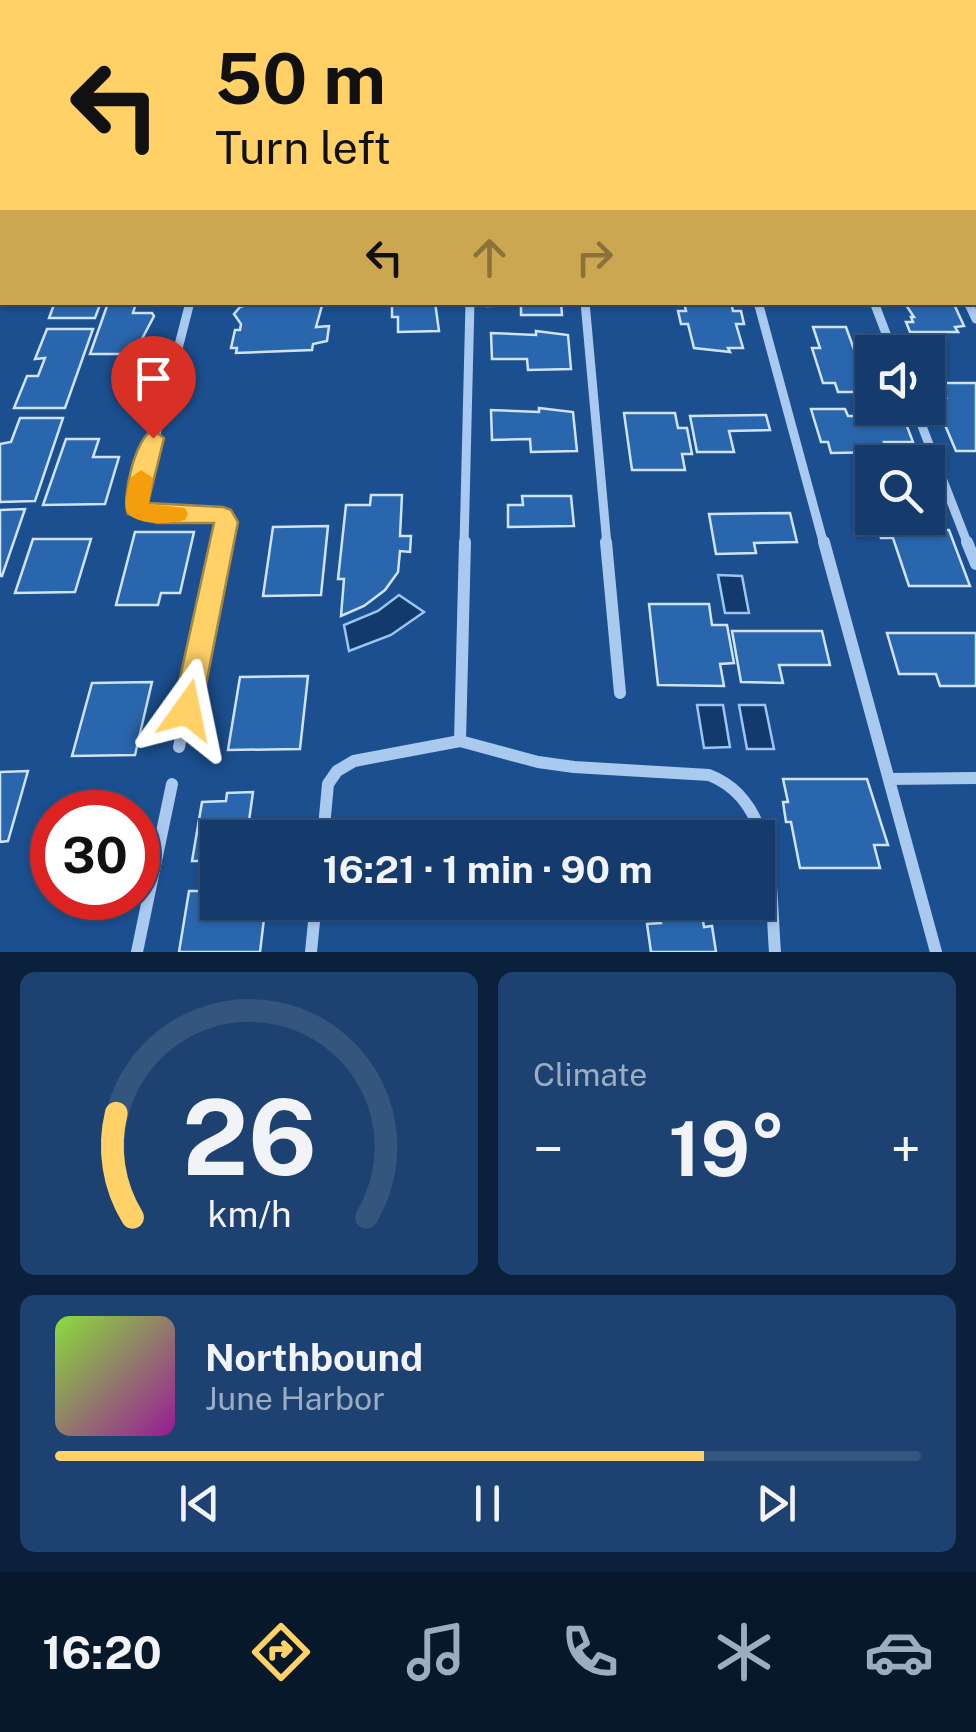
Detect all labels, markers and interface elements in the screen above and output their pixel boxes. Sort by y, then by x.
text: 50 m [215,37,386,120]
icon: left [50,40,180,170]
text: Turn left [215,121,391,174]
icon: left [357,230,412,285]
icon: ahead [462,230,517,285]
icon: right [567,230,622,285]
map controls [855,335,945,535]
button: sound [855,335,945,425]
pin [111,336,196,439]
icon: arrive [126,351,181,406]
button: search [855,445,945,535]
position arrow [135,658,239,762]
speed limit sign: 30 [30,790,160,920]
text: 16:21 · 1 min · 90 m [322,847,653,892]
text: Climate [533,1056,647,1093]
text: 26 [182,1076,316,1198]
text: 19° [668,1105,786,1193]
text: − [533,1117,564,1181]
text: + [890,1117,921,1181]
text: km/h [207,1193,291,1235]
text: Northbound [205,1335,423,1380]
text: June Harbor [205,1380,385,1417]
icon: previous [172,1476,227,1531]
icon: pause [460,1476,515,1531]
icon: next [749,1476,804,1531]
icon: directions [246,1617,316,1687]
icon: music [401,1617,471,1687]
icon: phone [555,1617,625,1687]
icon: climate [709,1617,779,1687]
icon: car [864,1617,934,1687]
text: 16:20 [42,1626,162,1679]

